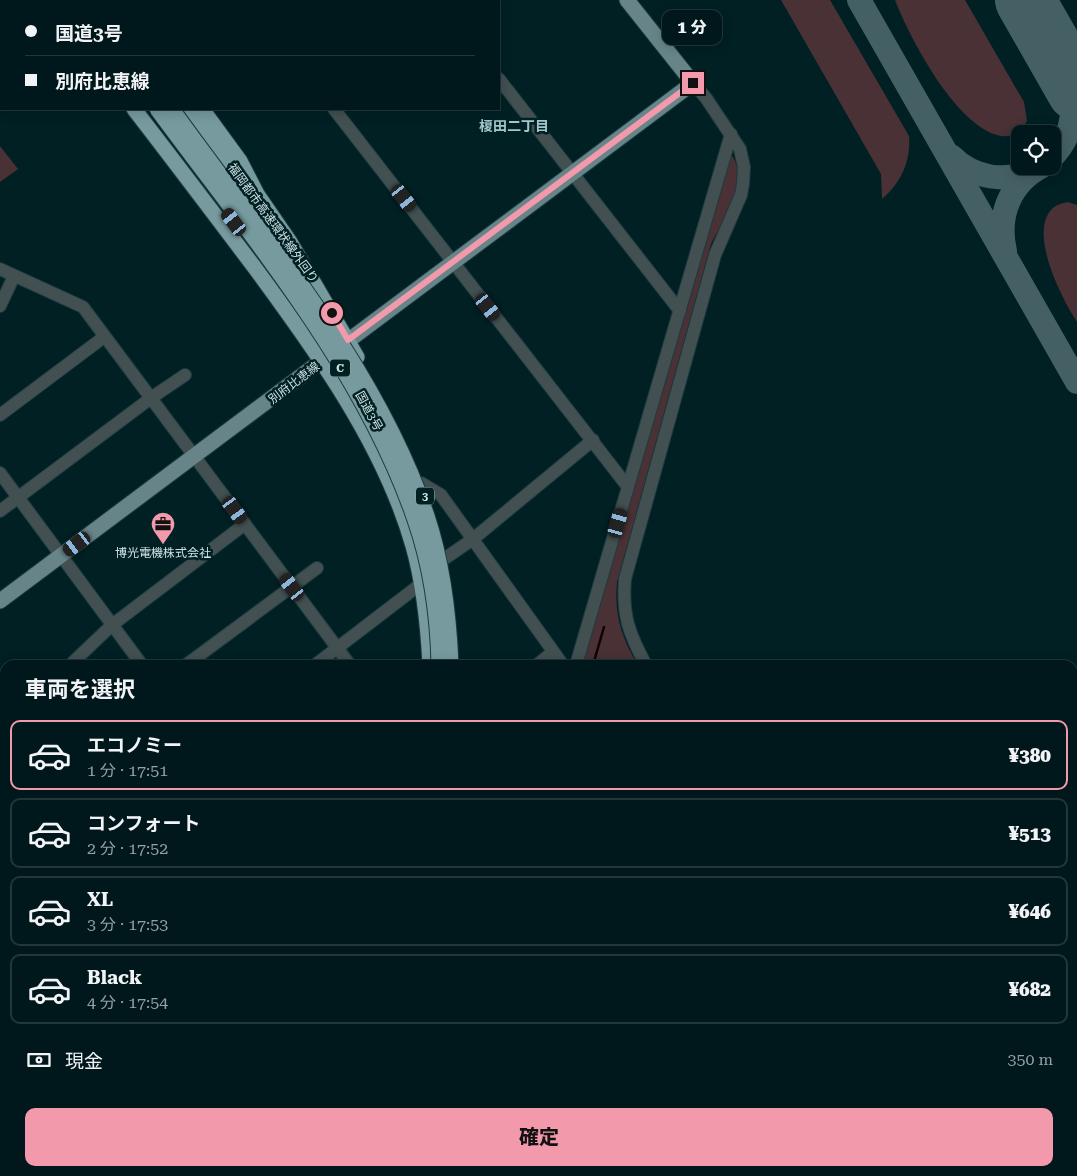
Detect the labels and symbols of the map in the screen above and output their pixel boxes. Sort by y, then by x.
callout: 1 分 [663,11,723,46]
route end [682,72,704,94]
district label: 榎田二丁目 [479,118,549,134]
street label: 福岡都市高速環状線外回り [225,161,321,285]
car [388,182,419,214]
car [218,206,249,238]
car [472,291,503,323]
route start [321,302,343,324]
street label: 別府比恵線 [266,359,322,407]
road number: C [330,359,350,376]
street label: 国道3号 [353,389,385,433]
road number: 3 [416,488,434,504]
car [220,493,249,527]
car [606,507,629,539]
office icon: 博光電機株式会社 [150,511,176,545]
car [60,529,93,559]
place label: 博光電機株式会社 [115,546,211,560]
car [276,571,307,603]

